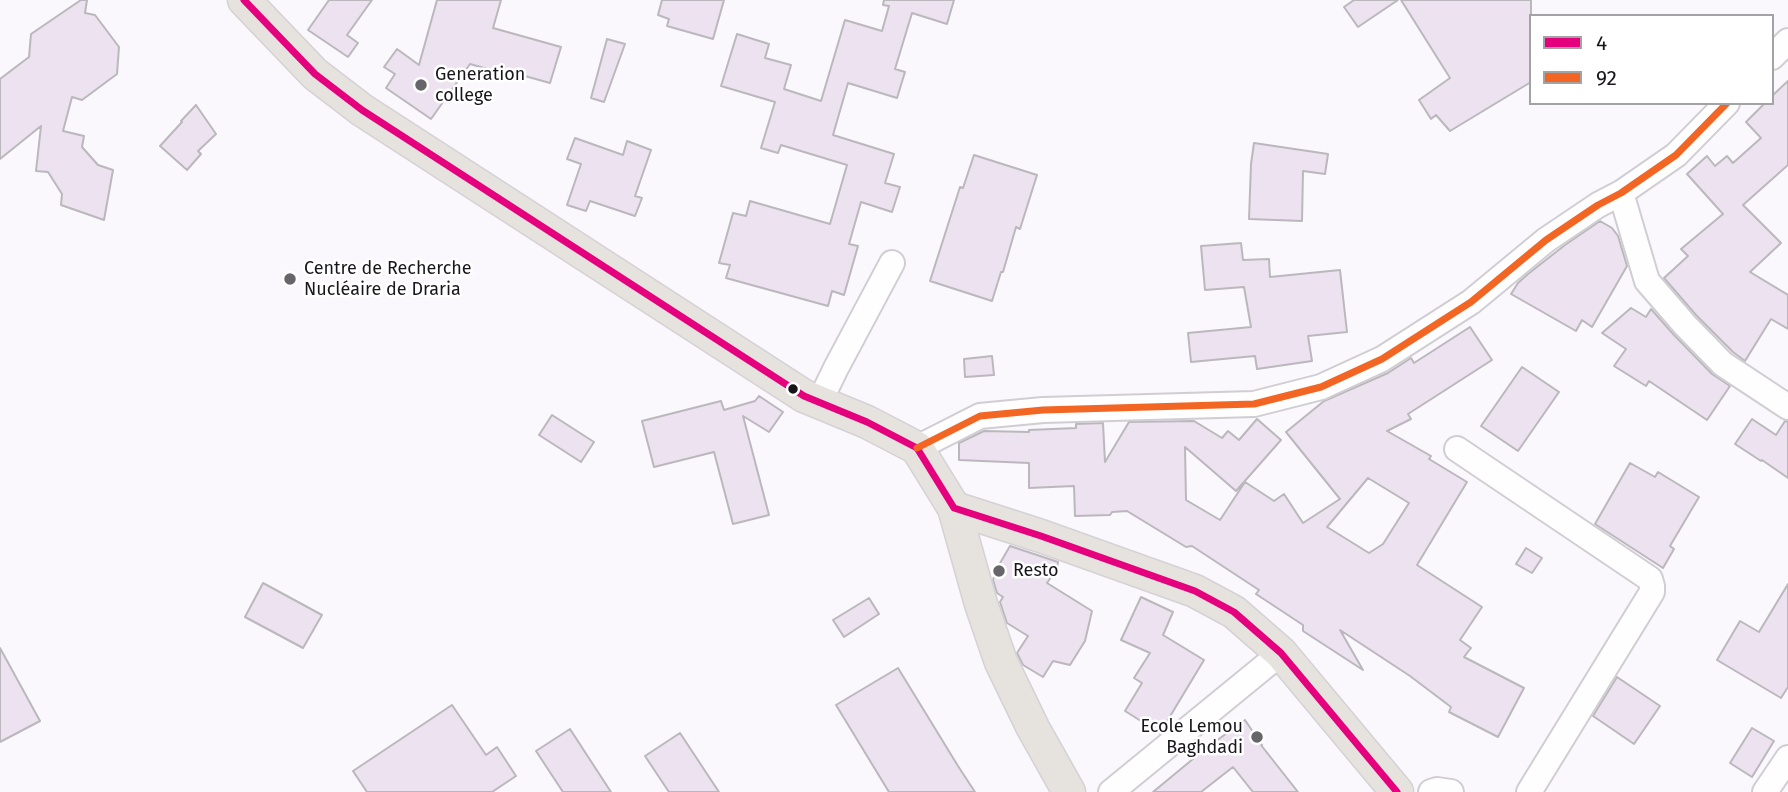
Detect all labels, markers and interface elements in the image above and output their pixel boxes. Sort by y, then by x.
legend [1529,14,1774,105]
text: 4 [1596,30,1607,56]
place label: Generation college [435,64,525,106]
text: 92 [1596,65,1617,91]
marker: Generation college [413,77,429,93]
place label: Centre de Recherche Nucléaire de Draria [304,258,472,300]
marker: Centre de Recherche Nucléaire de Draria [282,271,298,287]
unlabelled marker [786,382,800,396]
place label: Resto [1013,560,1059,582]
marker: Resto [991,563,1007,579]
place label: Ecole Lemou Baghdadi [1140,716,1243,758]
marker: Ecole Lemou Baghdadi [1249,729,1265,745]

